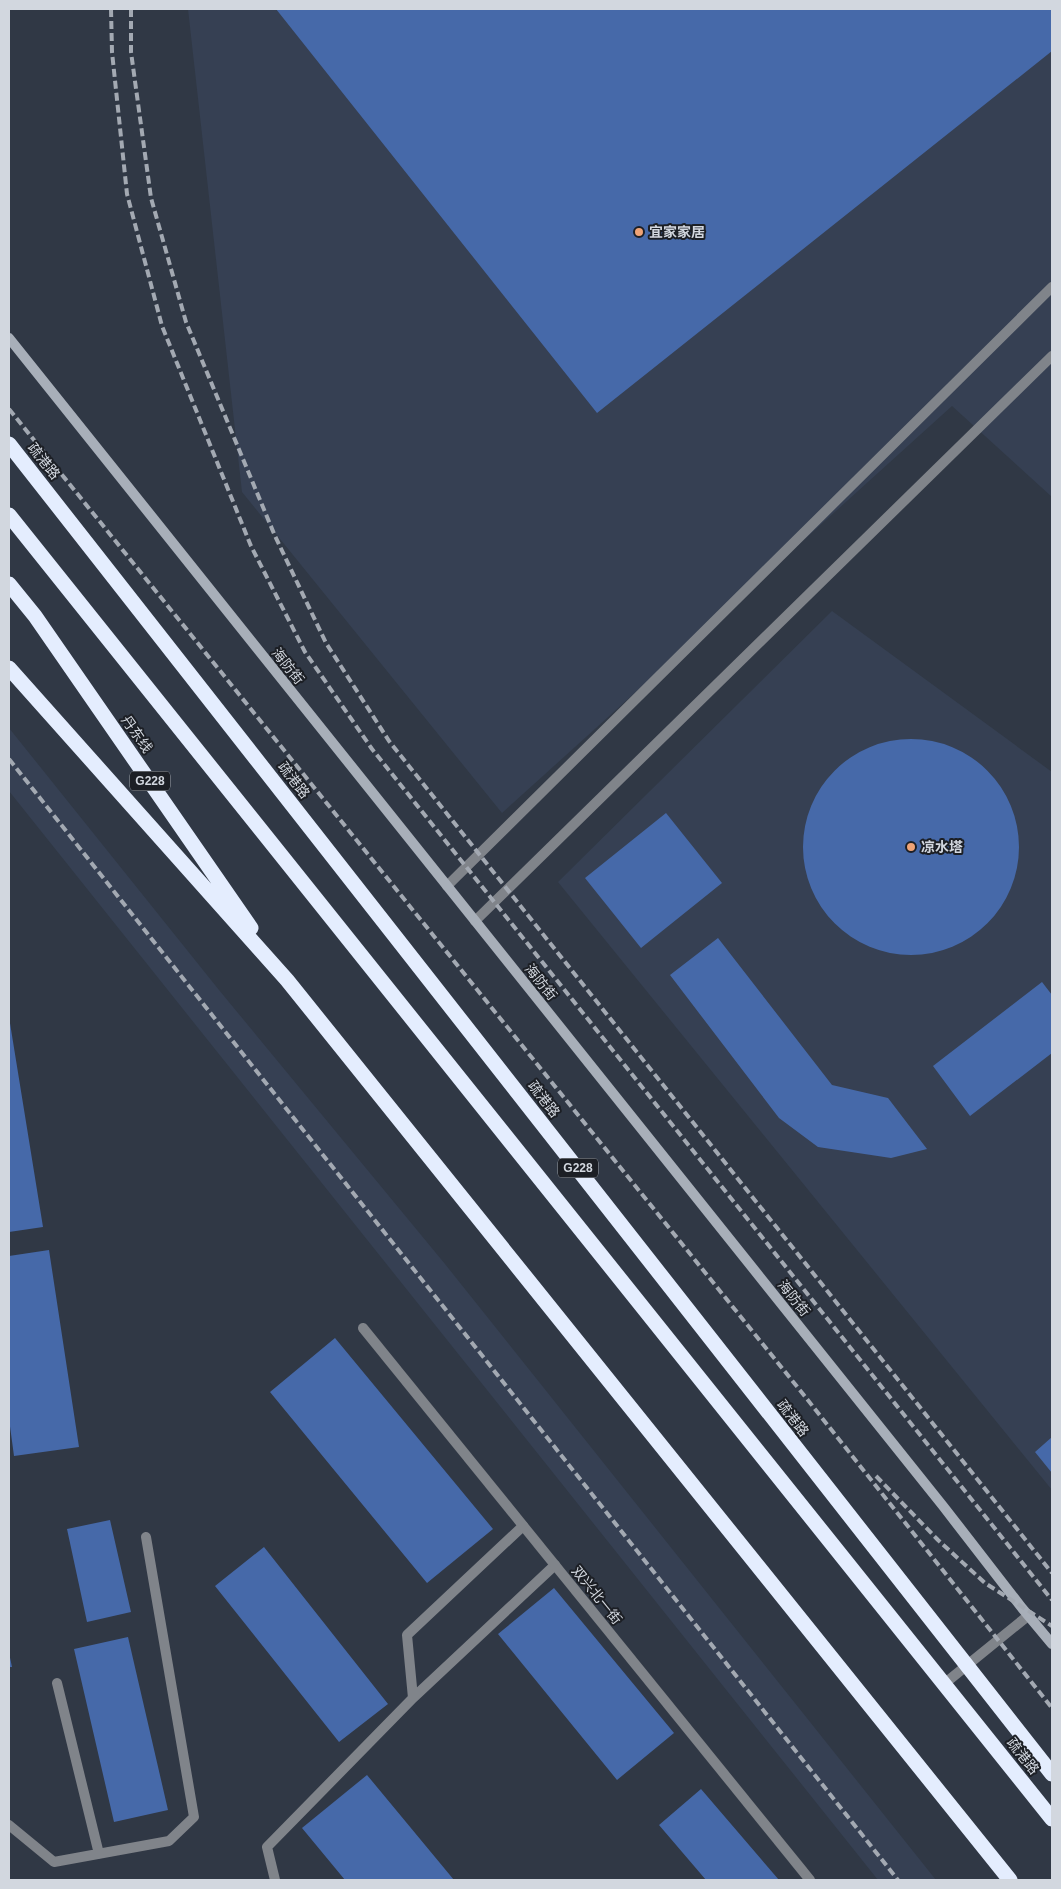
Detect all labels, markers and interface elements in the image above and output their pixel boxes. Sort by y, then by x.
place label: 宜家家居 [649,224,705,240]
marker: 宜家家居 [633,226,645,238]
street label: 疏港路 [25,440,63,482]
street label: 海防街 [269,645,307,687]
street label: 丹东线 [118,712,156,756]
street label: 疏港路 [275,759,313,801]
road number: G228 [130,771,170,790]
place label: 凉水塔 [921,839,963,855]
marker: 凉水塔 [905,841,917,853]
street label: 海防街 [522,961,560,1003]
street label: 疏港路 [525,1078,563,1120]
road number: G228 [558,1158,598,1178]
street label: 海防街 [775,1277,813,1319]
street label: 疏港路 [774,1397,812,1439]
street label: 双兴北一街 [569,1563,625,1627]
street label: 疏港路 [1004,1735,1042,1777]

